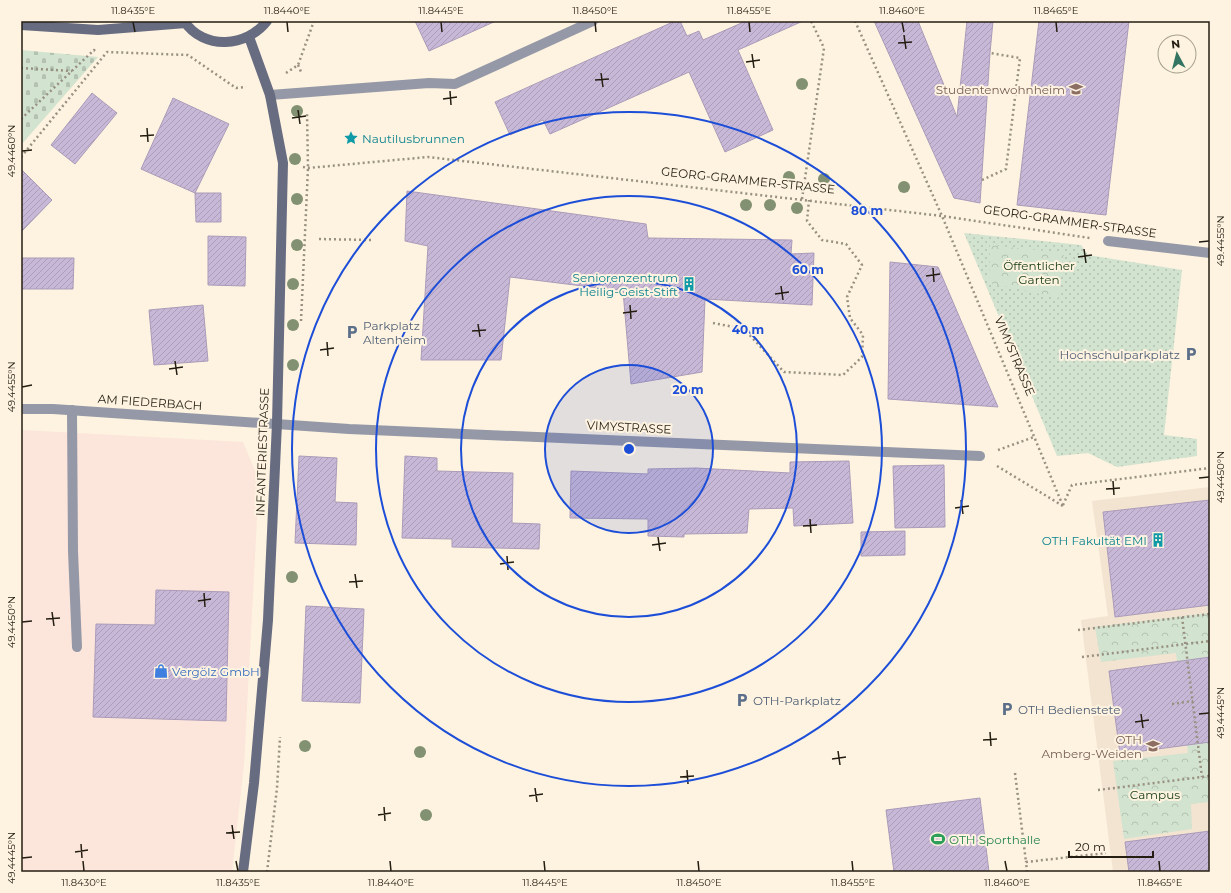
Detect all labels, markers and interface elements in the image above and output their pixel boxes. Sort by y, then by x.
text: 11.8435°E [111,4,155,17]
text: 11.8440°E [264,4,311,17]
text: 11.8445°E [418,4,464,17]
text: 11.8450°E [572,4,618,17]
text: 11.8455°E [727,4,772,17]
text: 11.8460°E [879,4,925,17]
text: 11.8465°E [1034,4,1079,17]
north arrow [1157,34,1197,74]
text: N [1171,37,1181,52]
school or university icon: Studentenwohnheim [1068,81,1084,97]
place label: Studentenwohnheim [936,82,1065,97]
text: 49.4460°N [5,125,18,177]
place icon: Nautilusbrunnen [343,130,359,146]
place label: Nautilusbrunnen [362,131,465,146]
street label: GEORG-GRAMMER-STRASSE [660,163,836,197]
street label: GEORG-GRAMMER-STRASSE [982,201,1158,241]
text: 80 m [851,203,883,218]
text: 49.4455°N [1214,215,1227,267]
park label: Öffentlicher Garten [1003,258,1075,287]
text: 60 m [792,262,824,277]
place label: Seniorenzentrum Heilig-Geist-Stift [573,270,678,299]
building icon: Seniorenzentrum Heilig-Geist-Stift [681,276,697,292]
street label: VIMYSTRASSE [992,314,1038,398]
place label: Parkplatz Altenheim [363,318,426,347]
text: 40 m [732,322,764,337]
parking icon: Parkplatz Altenheim [344,324,360,340]
parking icon: Hochschulparkplatz [1183,346,1199,362]
place label: Hochschulparkplatz [1060,347,1180,362]
text: 49.4455°N [5,361,18,413]
text: 20 m [672,382,704,397]
street label: INFANTERIESTRASSE [252,388,272,516]
street label: AM FIEDERBACH [97,391,203,413]
street label: VIMYSTRASSE [586,417,672,437]
centre of rings [622,442,636,456]
text: 49.4450°N [1214,451,1227,503]
building icon: OTH Fakultät EMI [1150,532,1166,548]
place label: OTH Fakultät EMI [1042,533,1147,548]
text: 49.4450°N [5,596,18,648]
shop icon: Vergölz GmbH [153,663,169,679]
place label: Vergölz GmbH [172,664,260,679]
text: 49.4445°N [1214,687,1227,739]
parking icon: OTH-Parkplatz [734,692,750,708]
place label: OTH-Parkplatz [753,693,841,708]
parking icon: OTH Bedienstete [999,701,1015,717]
place label: OTH Bedienstete [1018,702,1120,717]
place label: OTH Amberg-Weiden [1041,732,1142,761]
school or university icon: OTH Amberg-Weiden [1145,738,1161,754]
park label: Campus [1130,787,1180,802]
sports icon: OTH Sporthalle [930,831,946,847]
text: 49.4445°N [5,832,18,884]
place label: OTH Sporthalle [949,832,1041,847]
scale bar [1069,833,1153,859]
text: 20 m [1075,839,1106,854]
text: 11.8430°E [61,876,107,889]
text: 11.8435°E [216,876,260,889]
text: 11.8440°E [368,876,415,889]
text: 11.8445°E [522,876,568,889]
text: 11.8450°E [676,876,722,889]
text: 11.8455°E [831,876,876,889]
text: 11.8460°E [984,876,1030,889]
text: 11.8465°E [1138,876,1183,889]

